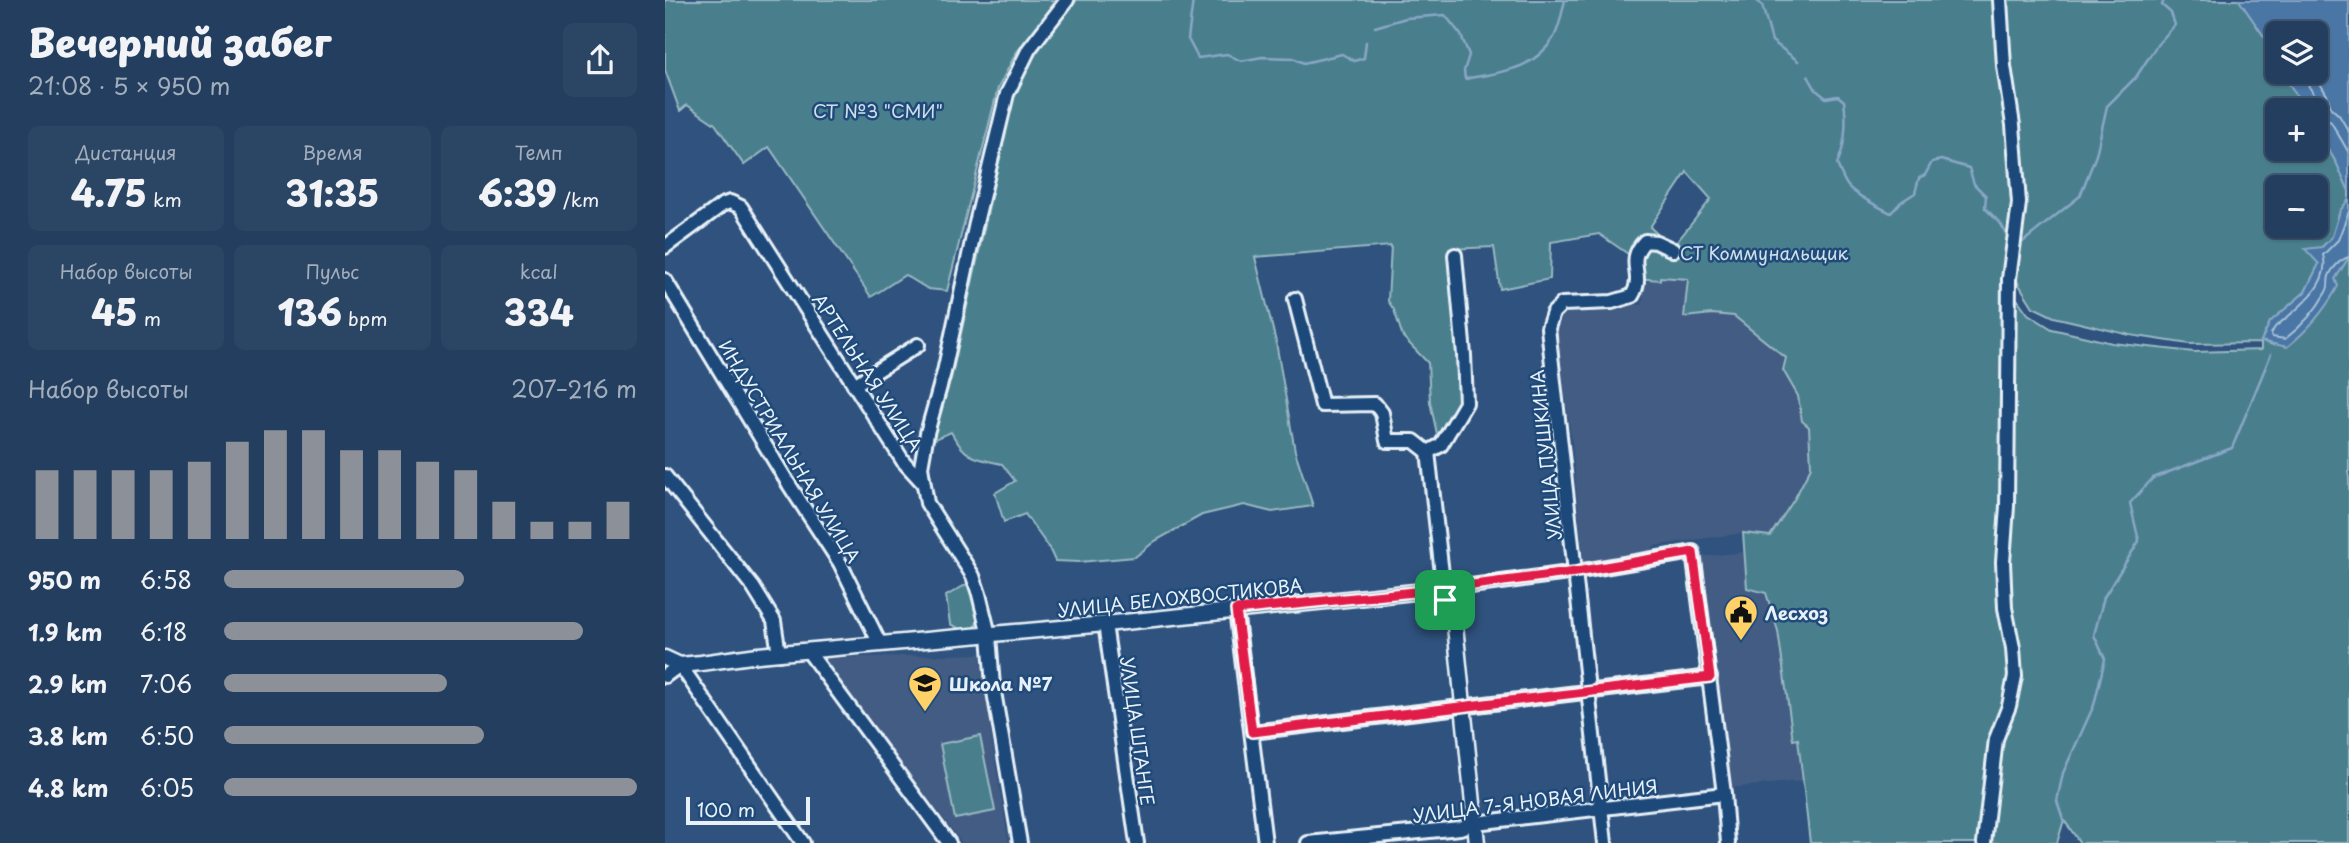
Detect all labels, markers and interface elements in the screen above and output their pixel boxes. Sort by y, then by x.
text: Вечерний забег [28,13,331,70]
map controls [2265,21,2328,238]
button: layers [2265,21,2328,84]
button: share [563,23,637,97]
text: 21:08 · 5 × 950 m [28,68,230,103]
park label: СТ №3 "СМИ" [813,97,943,124]
button: + [2265,98,2328,161]
text: Дистанция [76,138,177,166]
text: Время [302,138,363,166]
text: Темп [515,138,563,166]
text: 4.75 [71,166,147,219]
text: 31:35 [286,166,379,219]
text: 6:39 [478,166,557,219]
button: − [2265,175,2328,238]
text: km [147,185,182,213]
text: /km [557,185,599,213]
park label: СТ Коммунальщик [1680,239,1849,266]
text: Набор высоты [60,257,193,285]
text: Пульс [306,257,359,285]
text: kcal [520,257,558,285]
text: 45 [91,285,138,338]
text: 136 [277,285,342,338]
text: 334 [504,285,574,338]
street label: АРТЕЛЬНАЯ УЛИЦА [807,288,930,457]
text: m [138,304,161,332]
text: bpm [342,304,388,332]
street label: ИНДУСТРИАЛЬНАЯ УЛИЦА [713,334,868,568]
street label: УЛИЦА ПУШКИНА [1523,368,1567,542]
text: Набор высоты [28,371,189,406]
text: 207–216 m [511,371,637,406]
text: 950 m [28,562,101,597]
text: 6:58 [140,562,192,597]
pin [1415,570,1475,630]
street label: УЛИЦА БЕЛОХВОСТИКОВА [1056,571,1304,623]
icon: arrive [1426,581,1464,619]
public building icon: Лесхоз [1722,593,1760,642]
place label: Лесхоз [1765,599,1828,626]
text: 1.9 km [28,614,102,649]
text: 6:18 [140,614,187,649]
street label: УЛИЦА ШТАНГЕ [1114,655,1162,807]
school or university icon: Школа №7 [906,664,944,713]
text: 2.9 km [28,666,107,701]
text: 7:06 [140,666,192,701]
place label: Школа №7 [949,670,1053,697]
text: 3.8 km [28,718,108,753]
text: 6:50 [140,718,194,753]
text: 4.8 km [28,770,109,805]
text: 6:05 [140,770,194,805]
street label: УЛИЦА 7-Я НОВАЯ ЛИНИЯ [1411,772,1659,828]
scale bar [686,794,810,826]
text: 100 m [697,795,755,823]

